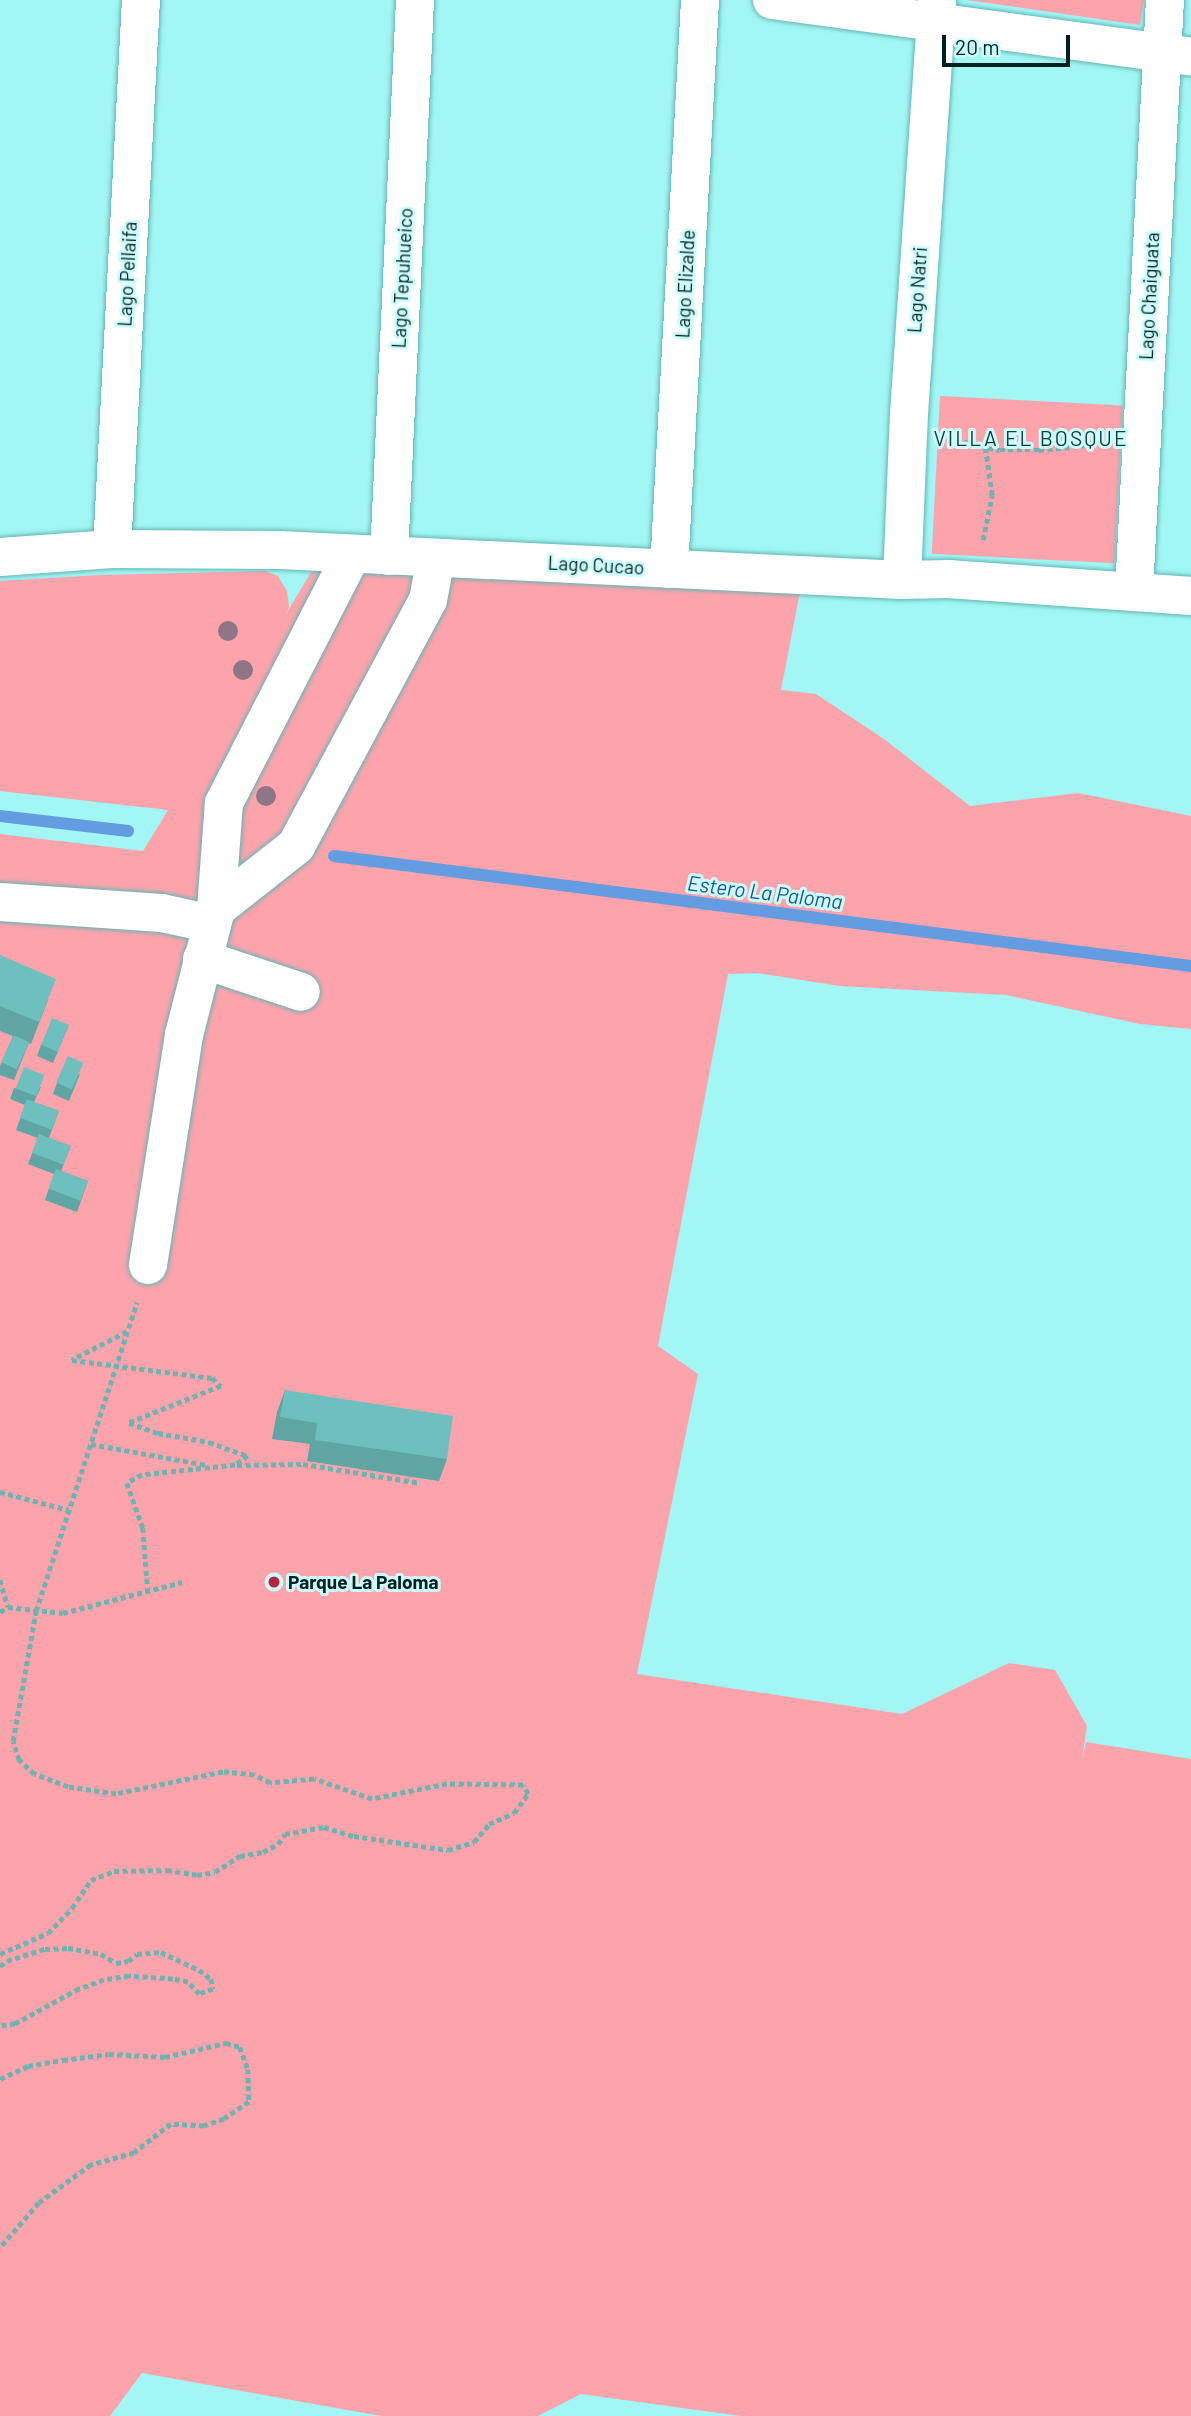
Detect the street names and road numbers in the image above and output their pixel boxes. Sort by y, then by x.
street label: Lago Tepuhueico [387,207,417,349]
street label: Lago Pellaifa [113,221,141,327]
street label: Lago Elizalde [671,229,699,339]
street label: Lago Chaiguata [1134,232,1164,360]
street label: Lago Natri [903,246,931,334]
street label: Lago Cucao [547,551,645,579]

